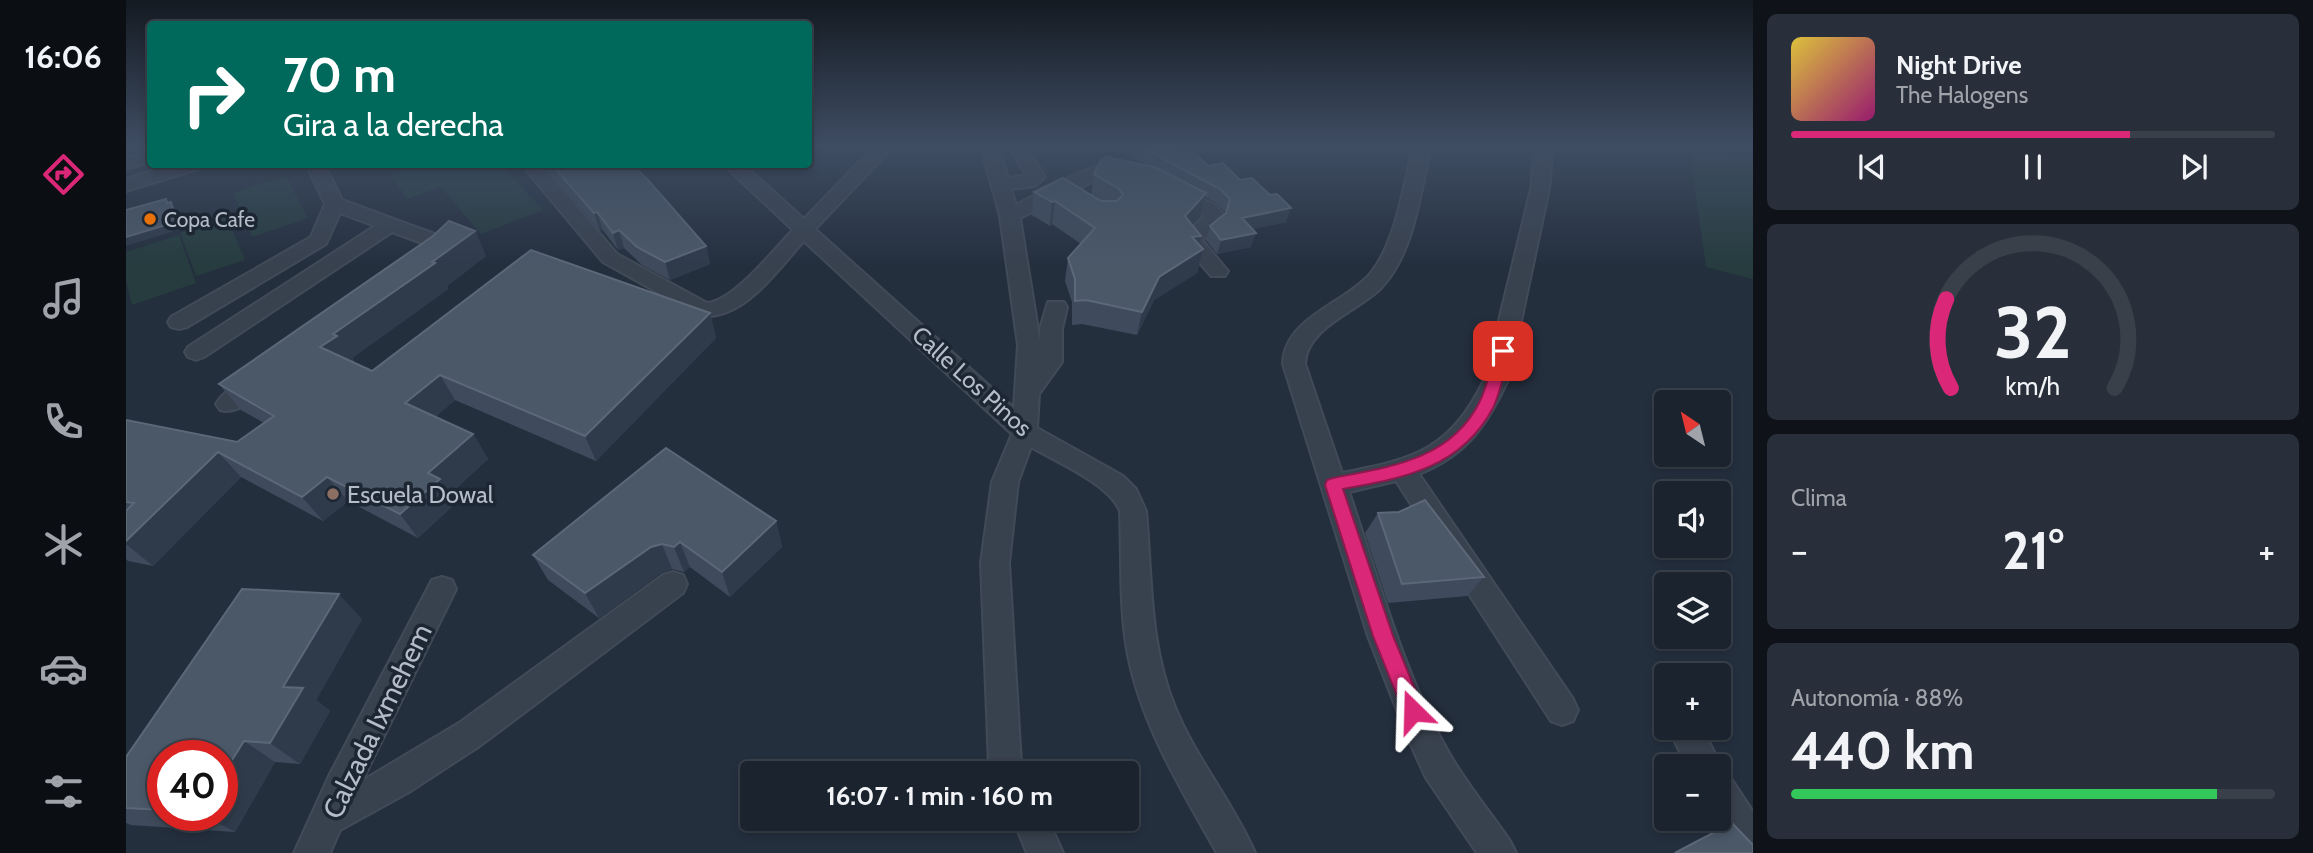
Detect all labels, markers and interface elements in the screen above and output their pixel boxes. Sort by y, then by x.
text: 16:06 [24,37,102,76]
text: 70 m [283,45,396,104]
icon: right [168,49,259,140]
text: Night Drive [1896,49,2022,81]
text: The Halogens [1896,81,2028,109]
text: Gira a la derecha [283,105,504,144]
icon: previous [1853,148,1891,186]
icon: pause [2014,148,2052,186]
icon: next [2175,148,2213,186]
icon: directions [39,150,88,199]
place label: Copa Cafe [164,207,255,232]
marker: Copa Cafe [142,211,158,227]
icon: music [39,274,88,323]
text: 32 [1994,288,2072,376]
street label: Calle Los Pinos [906,320,1038,442]
pin [1473,321,1533,381]
icon: arrive [1484,332,1522,370]
text: km/h [2006,370,2060,400]
north arrow [1654,390,1731,467]
map controls [1654,390,1731,831]
icon: phone [39,397,88,446]
place label: Escuela Dowal [347,480,494,509]
button: sound [1654,481,1731,558]
text: Clima [1791,484,1847,512]
marker: Escuela Dowal [325,486,341,502]
text: 21° [2002,519,2064,582]
icon: climate [39,520,88,569]
text: − [1791,527,1808,574]
text: + [2258,527,2275,574]
button: layers [1654,572,1731,649]
street label: Calzada Ixmehem [315,618,439,824]
icon: car [39,644,88,693]
button: + [1654,663,1731,740]
position arrow [1376,674,1450,748]
text: Autonomía · 88% [1791,684,1963,712]
text: 440 km [1791,719,1974,782]
speed limit sign: 40 [147,740,238,831]
button: − [1654,754,1731,831]
icon: filters [39,767,88,816]
text: 16:07 · 1 min · 160 m [826,780,1053,812]

